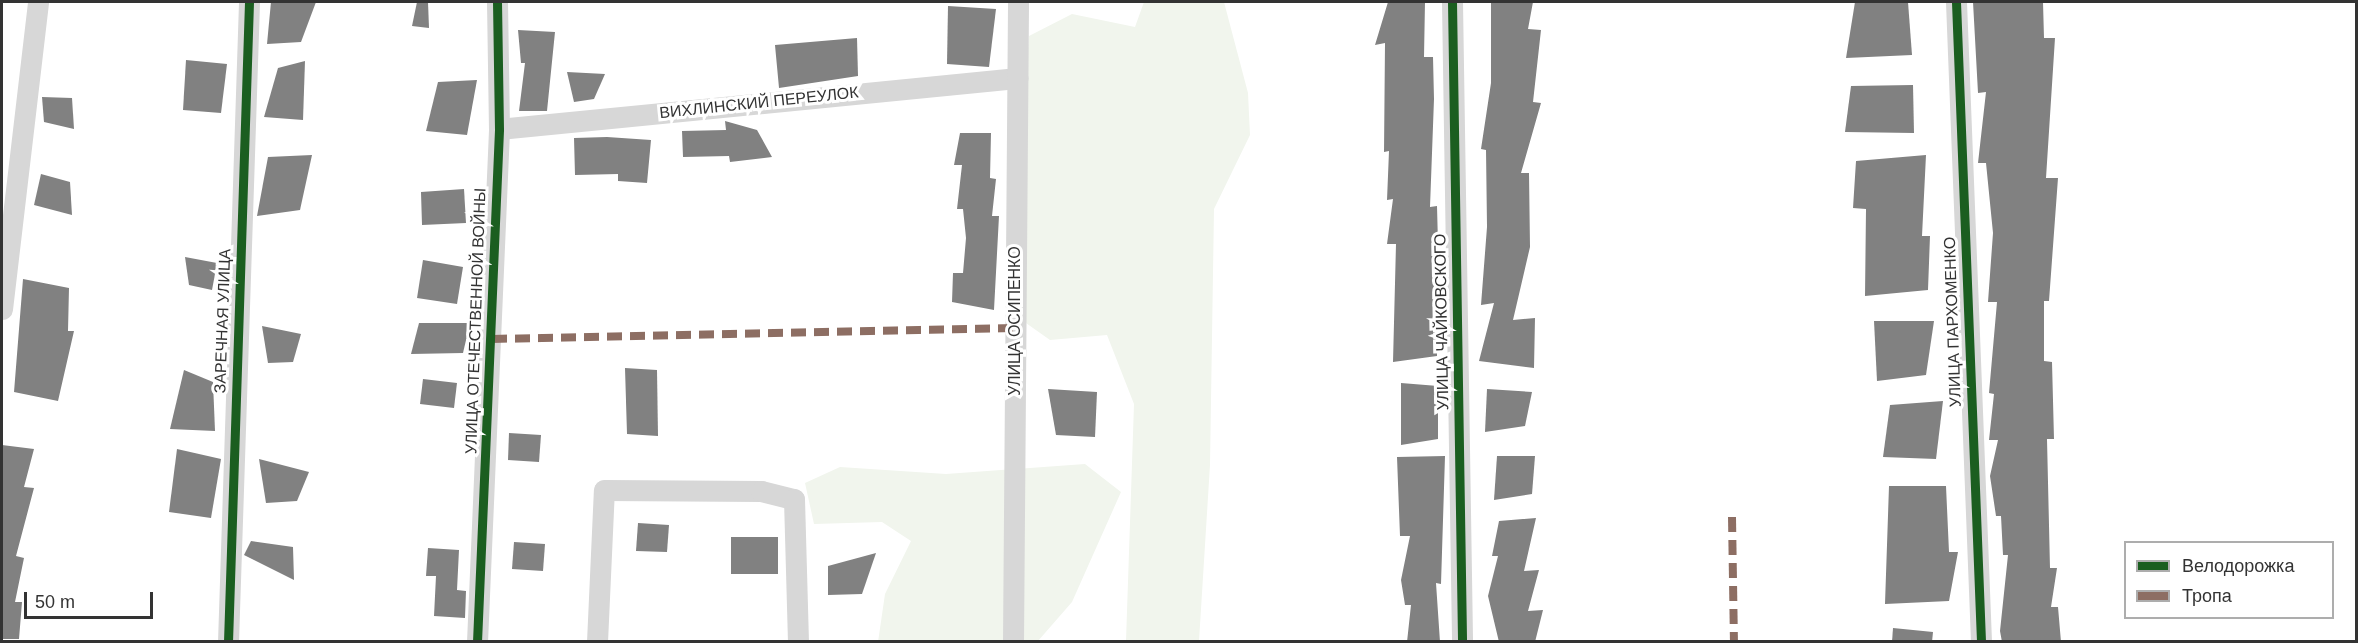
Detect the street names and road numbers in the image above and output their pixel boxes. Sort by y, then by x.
street label: ВИХЛИНСКИЙ ПЕРЕУЛОК [658,83,860,123]
street label: УЛИЦА ОТЕЧЕСТВЕННОЙ ВОЙНЫ [462,188,490,454]
street label: УЛИЦА ЧАЙКОВСКОГО [1431,234,1453,410]
street label: УЛИЦА ПАРХОМЕНКО [1940,236,1966,408]
street label: УЛИЦА ОСИПЕНКО [1005,246,1025,396]
street label: ЗАРЕЧНАЯ УЛИЦА [211,248,235,394]

